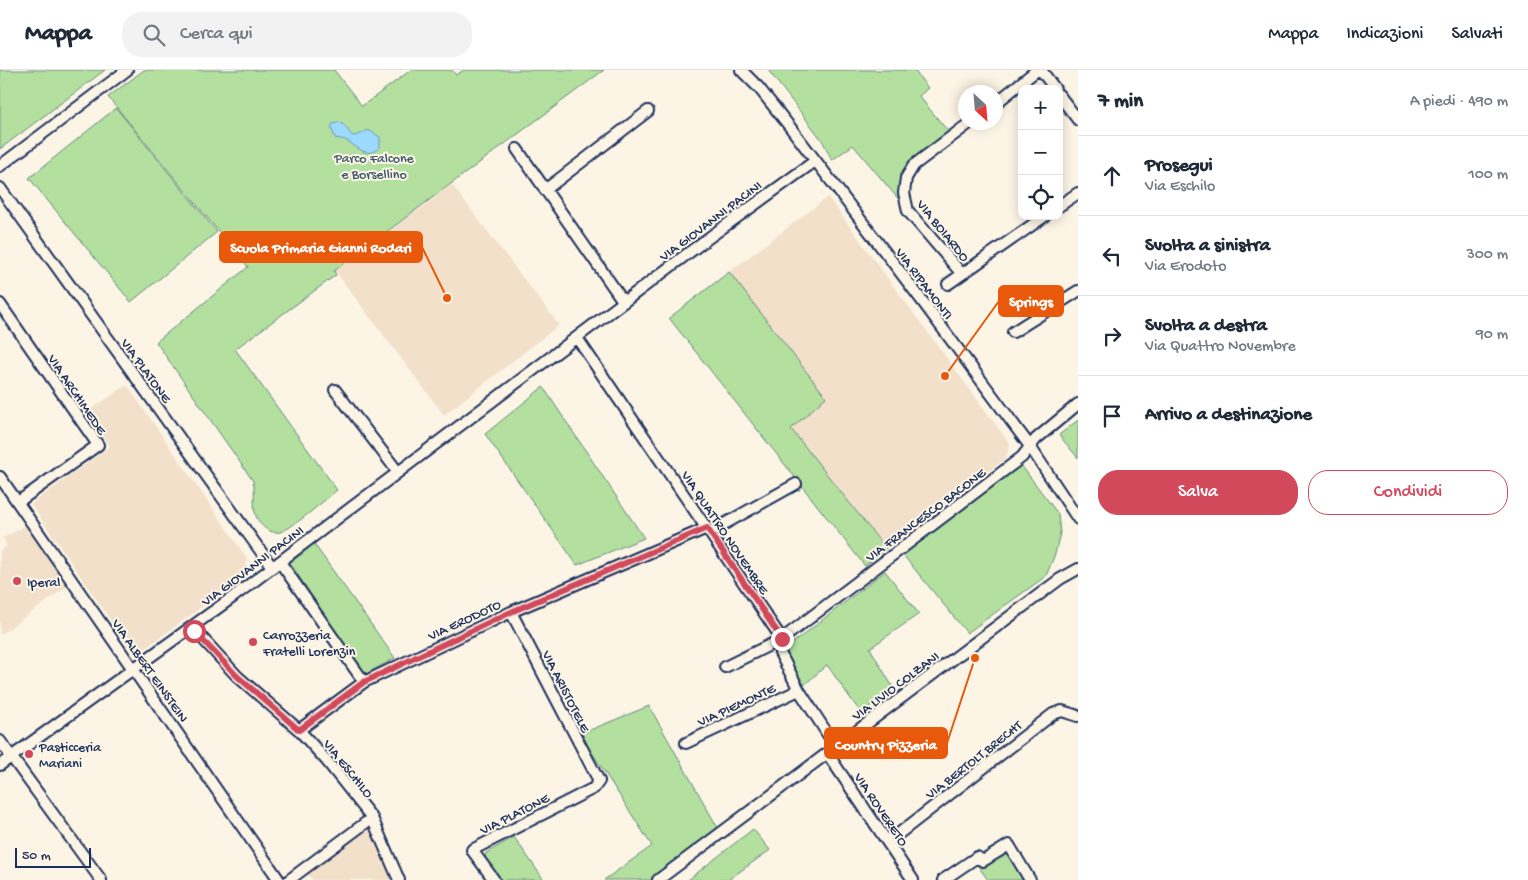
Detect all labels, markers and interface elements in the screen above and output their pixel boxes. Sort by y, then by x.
search box [122,12,472,57]
text: Mappa [25,20,92,49]
icon: search [140,21,168,49]
text: Cerca qui [180,23,253,46]
text: Mappa [1268,24,1318,45]
text: Indicazioni [1346,24,1424,45]
text: Salvati [1452,24,1503,45]
north arrow [958,85,1003,130]
map controls [1018,85,1063,220]
button: + [1018,85,1063,130]
text: 7 min [1098,90,1143,115]
text: A piedi · 490 m [1410,93,1508,112]
button: − [1018,130,1063,175]
park label: Parco Falcone e Borsellino [333,151,415,184]
text: Prosegui [1145,155,1213,178]
icon: ahead [1098,162,1126,190]
text: 100 m [1468,166,1508,185]
button: locate [1018,175,1063,220]
street label: VIA GIOVANNI PACINI [656,178,766,267]
text: Via Eschilo [1145,178,1215,197]
street label: VIA BOIARDO [911,196,973,266]
callout: Scuola Primaria Gianni Rodari [220,232,422,262]
text: Svolta a sinistra [1145,235,1270,258]
text: Scuola Primaria Gianni Rodari [230,240,412,258]
icon: left [1098,242,1126,270]
street label: VIA RIPAMONTI [890,244,956,324]
text: 300 m [1466,246,1508,265]
text: Via Erodoto [1145,258,1227,277]
callout: Springs [999,286,1063,316]
text: Springs [1009,294,1055,312]
text: Svolta a destra [1145,315,1267,338]
icon: right [1098,322,1126,350]
text: 90 m [1476,326,1508,345]
street label: VIA PLATONE [115,335,175,408]
text: Via Quattro Novembre [1145,338,1296,357]
street label: VIA ARCHIMEDE [42,351,110,440]
icon: arrive [1098,402,1126,430]
text: Arrivo a destinazione [1145,404,1312,427]
street label: VIA FRANCESCO BACONE [862,464,991,567]
street label: VIA QUATTRO NOVEMBRE [676,468,772,599]
button: Salva [1098,470,1298,515]
button: Condividi [1308,470,1508,515]
street label: VIA GIOVANNI PACINI [198,523,308,612]
marker: Iperal [11,575,23,587]
place label: Iperal [27,575,60,592]
street label: VIA ERODOTO [425,597,505,646]
street label: VIA ALBERT EINSTEIN [106,616,191,726]
route start [183,620,206,643]
place label: Carrozzeria Fratelli Lorenzin [262,628,356,661]
route end [771,628,794,651]
marker: Carrozzeria Fratelli Lorenzin [247,636,259,648]
street label: VIA ARISTOTELE [536,647,593,737]
street label: VIA LIVIO COLZANI [849,649,944,726]
street label: VIA PIEMONTE [695,680,780,732]
street label: VIA BERTOLT BRECHT [922,718,1027,805]
callout: Country Pizzeria [825,728,947,758]
street label: VIA ESCHILO [318,736,376,803]
text: Country Pizzeria [834,737,938,755]
place label: Pasticceria Mariani [38,740,102,773]
marker: Pasticceria Mariani [23,748,35,760]
street label: VIA ROVERETO [849,770,911,851]
street label: VIA PLATONE [477,790,554,840]
scale bar [15,845,91,868]
text: 50 m [22,848,51,865]

